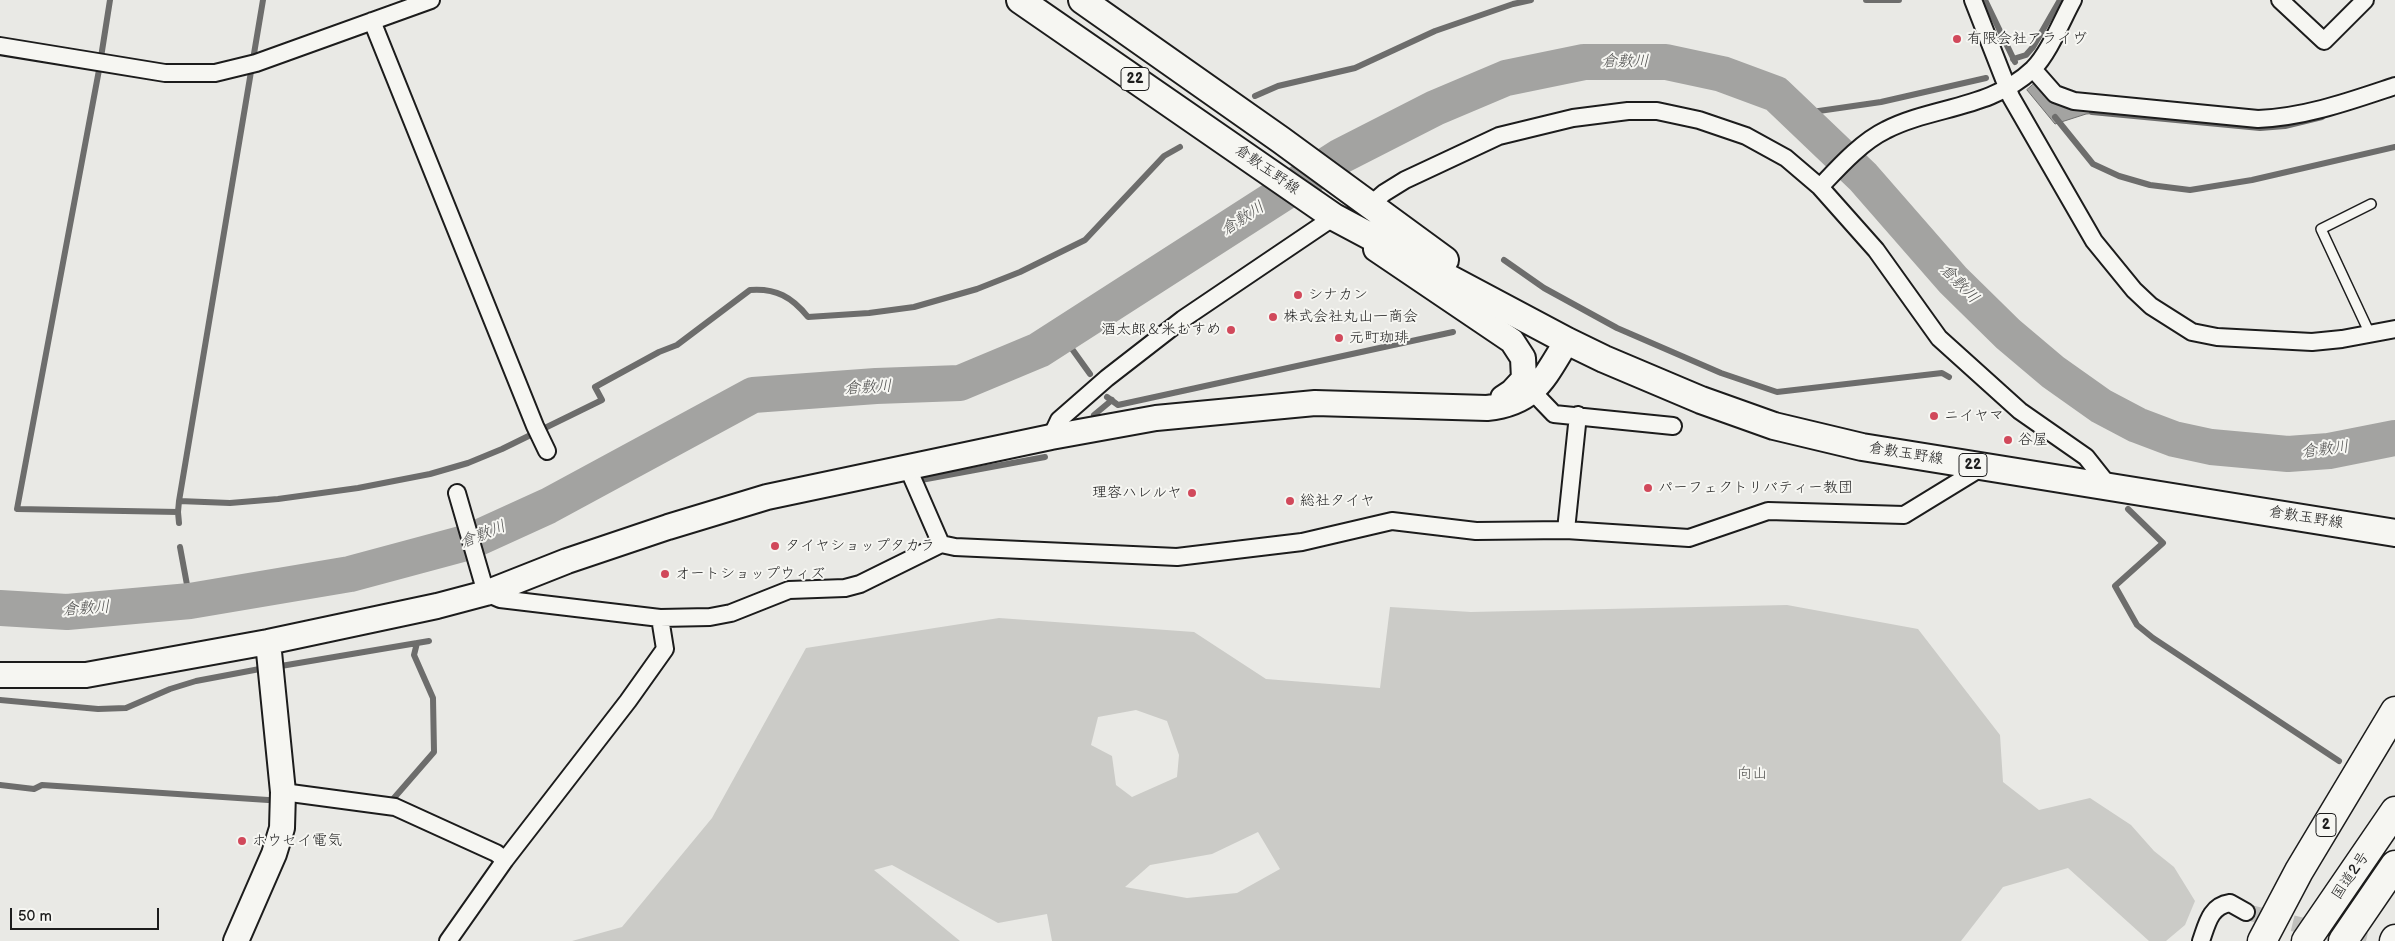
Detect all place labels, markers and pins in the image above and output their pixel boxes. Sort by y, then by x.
place label: 有限会社アライヴ [1967,30,2087,48]
marker: 有限会社アライヴ [1951,33,1963,45]
place label: シナカン [1308,286,1368,304]
marker: シナカン [1292,289,1304,301]
place label: 株式会社丸山一商会 [1283,308,1418,326]
marker: 株式会社丸山一商会 [1267,311,1279,323]
place label: 酒太郎＆米むすめ [1101,321,1221,339]
marker: 酒太郎＆米むすめ [1225,324,1237,336]
place label: 元町珈琲 [1349,329,1409,347]
marker: 元町珈琲 [1333,332,1345,344]
place label: ニイヤマ [1944,407,2004,425]
marker: ニイヤマ [1928,410,1940,422]
place label: 谷屋 [2018,431,2048,449]
marker: 谷屋 [2002,434,2014,446]
place label: パーフェクトリバティー教団 [1658,479,1853,497]
marker: パーフェクトリバティー教団 [1642,482,1654,494]
place label: 理容ハレルヤ [1092,484,1182,502]
marker: 理容ハレルヤ [1186,487,1198,499]
place label: 総社タイヤ [1300,492,1375,510]
marker: 総社タイヤ [1284,495,1296,507]
place label: タイヤショップタカラ [785,537,935,555]
marker: タイヤショップタカラ [769,540,781,552]
place label: オートショップウィズ [675,565,825,583]
marker: オートショップウィズ [659,568,671,580]
place label: ホウセイ電気 [252,832,342,850]
marker: ホウセイ電気 [236,835,248,847]

